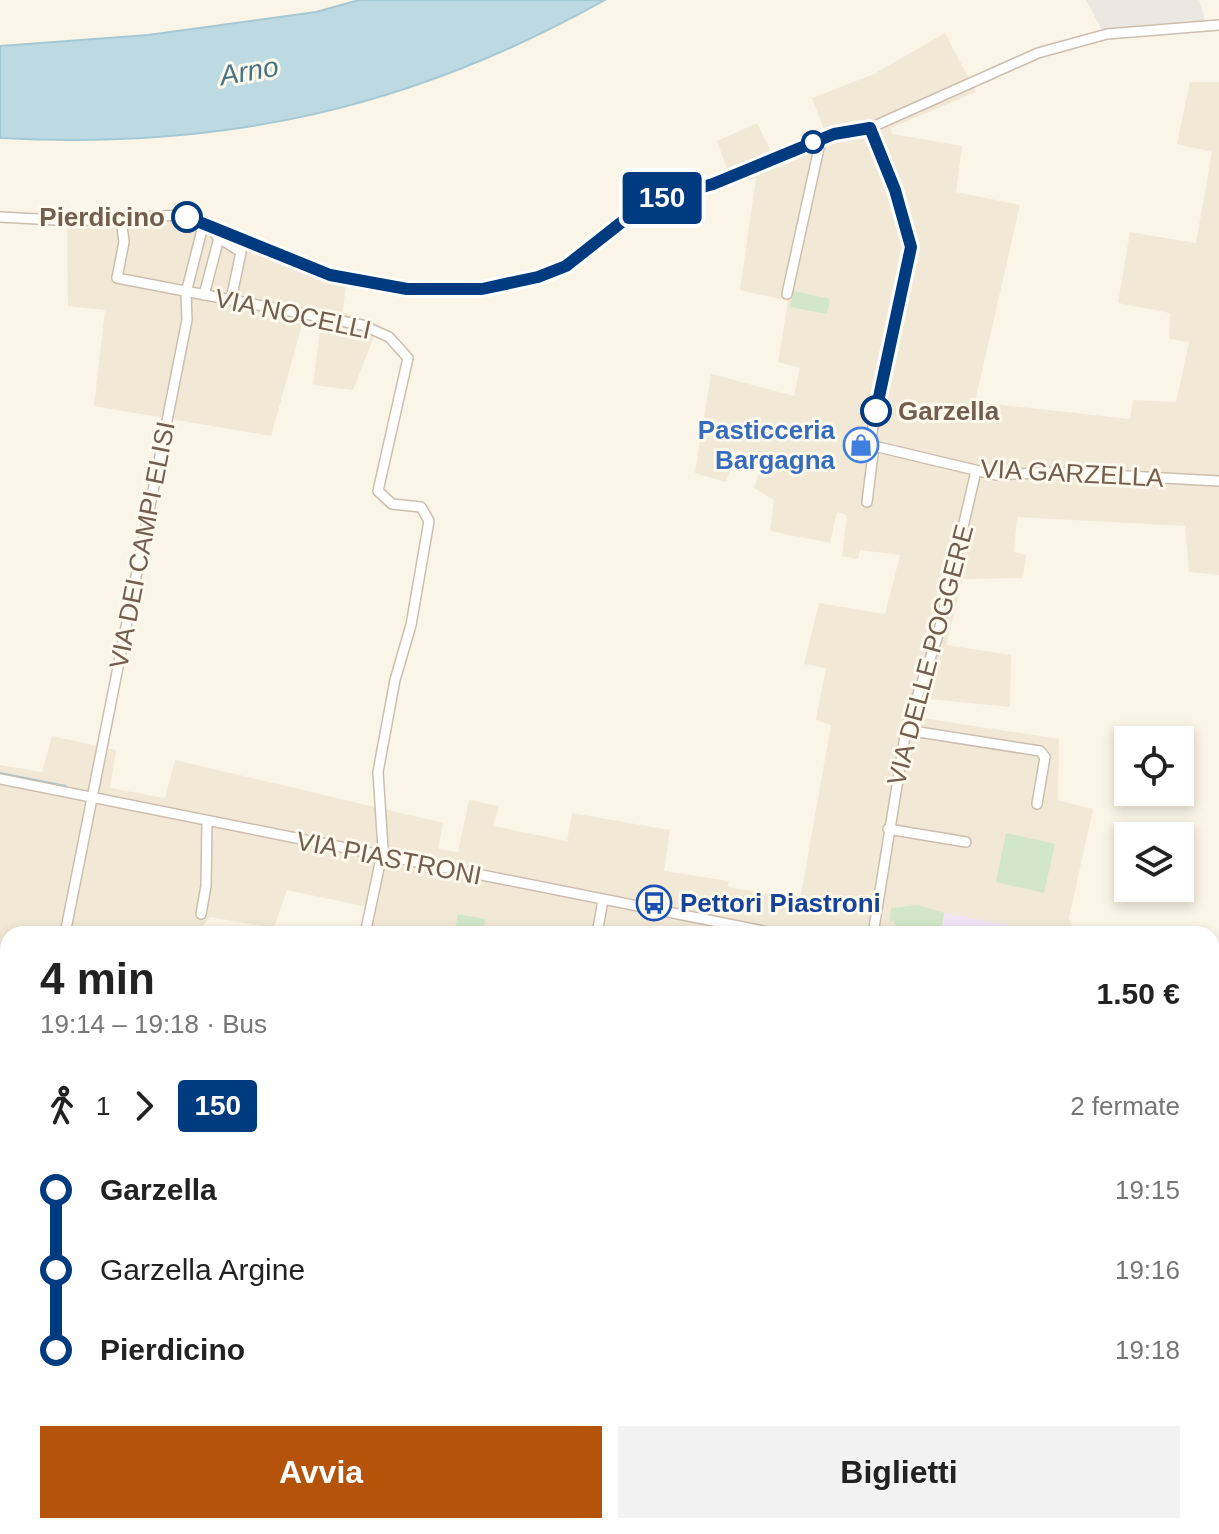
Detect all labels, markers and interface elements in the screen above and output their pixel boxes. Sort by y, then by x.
water label: Arno [215,51,281,92]
unlabelled marker [802,131,824,153]
line badge: 150 [616,172,708,224]
text: 150 [639,182,685,213]
place label: Pierdicino [39,202,165,232]
marker: Pierdicino [172,202,202,232]
street label: VIA NOCELLI [212,283,374,345]
marker: Garzella [861,396,891,426]
place label: Garzella [898,396,1000,426]
place label: Pasticceria Bargagna [698,415,836,475]
street label: VIA DEI CAMPI ELISI [103,419,181,671]
shop icon: Pasticceria Bargagna [842,426,880,464]
street label: VIA GARZELLA [980,453,1165,493]
street label: VIA DELLE POGGERE [881,521,979,789]
map controls [1114,726,1194,902]
button: locate [1114,726,1194,806]
button: layers [1114,822,1194,902]
street label: VIA PIASTRONI [294,825,484,891]
bus stop icon: Pettori Piastroni [635,884,673,922]
place label: Pettori Piastroni [680,888,881,918]
text: 4 min [40,954,155,1003]
text: 1.50 € [1097,977,1180,1010]
text: 19:14 – 19:18 · Bus [40,1009,267,1039]
icon: walk [40,1084,84,1128]
icon: forward [122,1084,166,1128]
text: 150 [194,1090,241,1121]
text: 1 [96,1091,110,1121]
text: 2 fermate [1070,1091,1180,1121]
text: Garzella [100,1173,217,1206]
text: 19:15 [1115,1175,1180,1205]
text: Garzella Argine [100,1253,305,1286]
text: 19:16 [1115,1255,1180,1285]
text: Pierdicino [100,1333,245,1366]
text: 19:18 [1115,1335,1180,1365]
button: Avvia [40,1426,602,1518]
button: Biglietti [618,1426,1180,1518]

